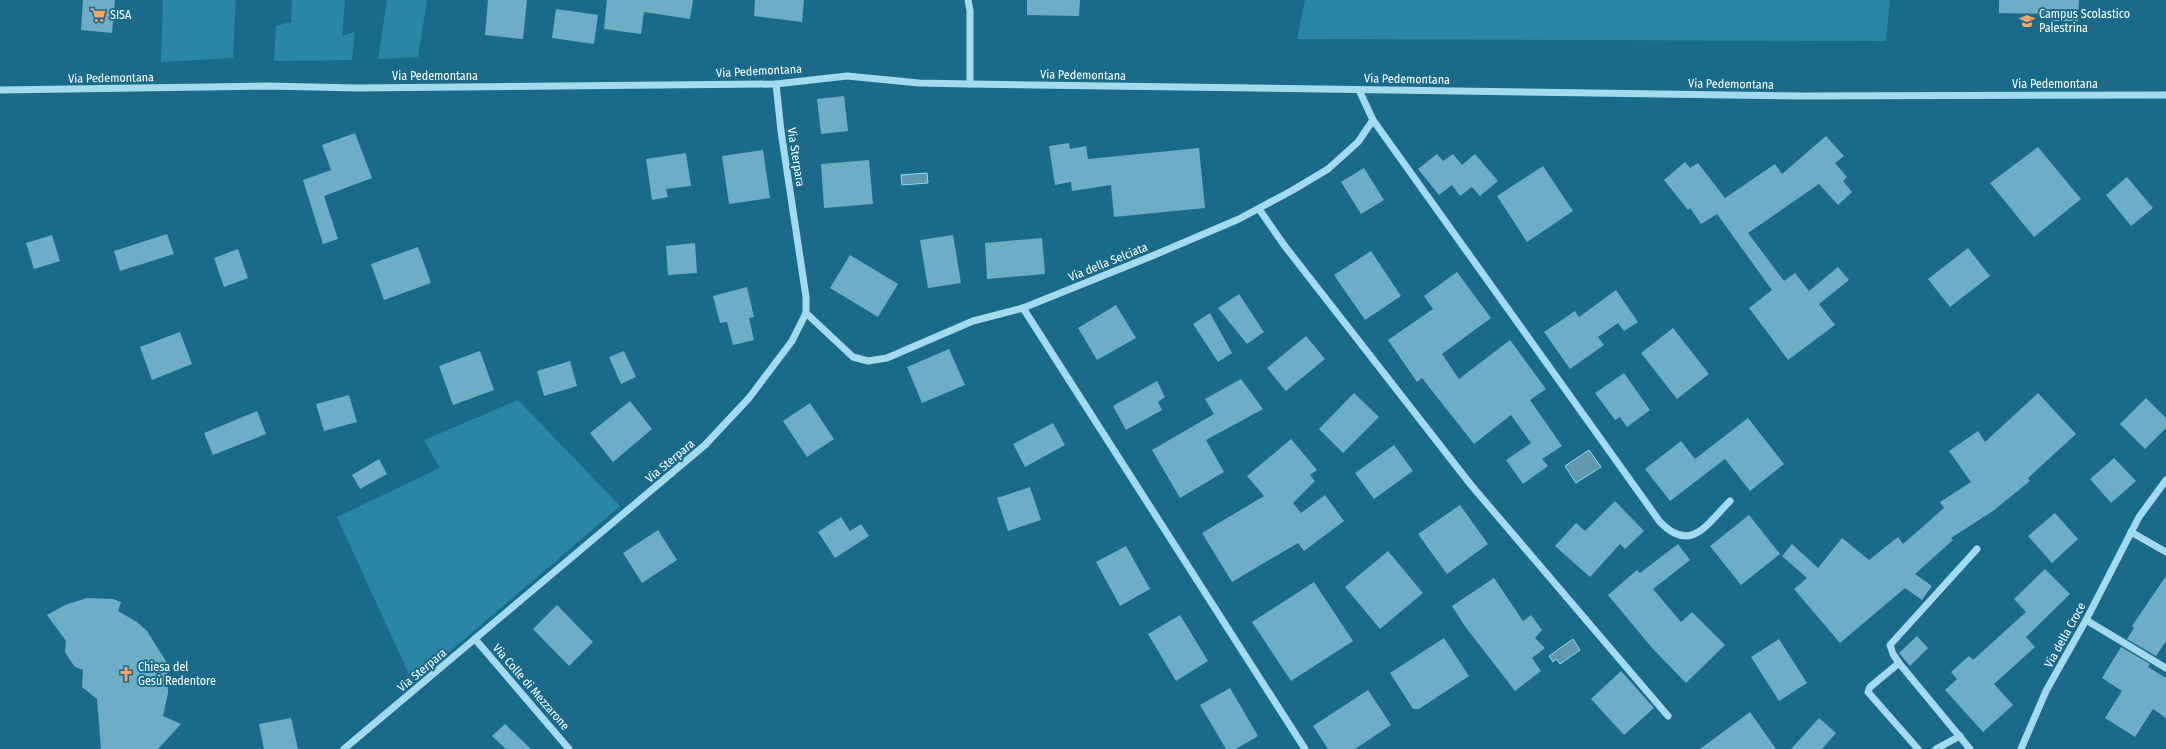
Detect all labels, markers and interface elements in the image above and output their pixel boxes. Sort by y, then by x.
supermarket icon: SISA [89,6,107,24]
place label: Campus Scolastico Palestrina [2039,7,2130,35]
place label: SISA [110,8,132,22]
school or university icon: Campus Scolastico Palestrina [2018,12,2036,30]
street label: Via Pedemontana [716,62,802,80]
street label: Via Pedemontana [1040,67,1126,83]
street label: Via Pedemontana [392,69,478,83]
street label: Via Pedemontana [68,70,154,86]
street label: Via Pedemontana [1364,71,1450,87]
street label: Via Pedemontana [1688,76,1774,92]
street label: Via Pedemontana [2012,77,2098,91]
street label: Via Sterpara [784,127,808,188]
street label: Via della Selciata [1066,240,1150,284]
street label: Via Sterpara [643,436,697,485]
street label: Via della Croce [2041,600,2089,670]
street label: Via Colle di Mezzarone [490,641,572,733]
street label: Via Sterpara [395,645,449,694]
place label: Chiesa del Gesù Redentore [138,660,216,688]
church icon: Chiesa del Gesù Redentore [117,665,135,683]

